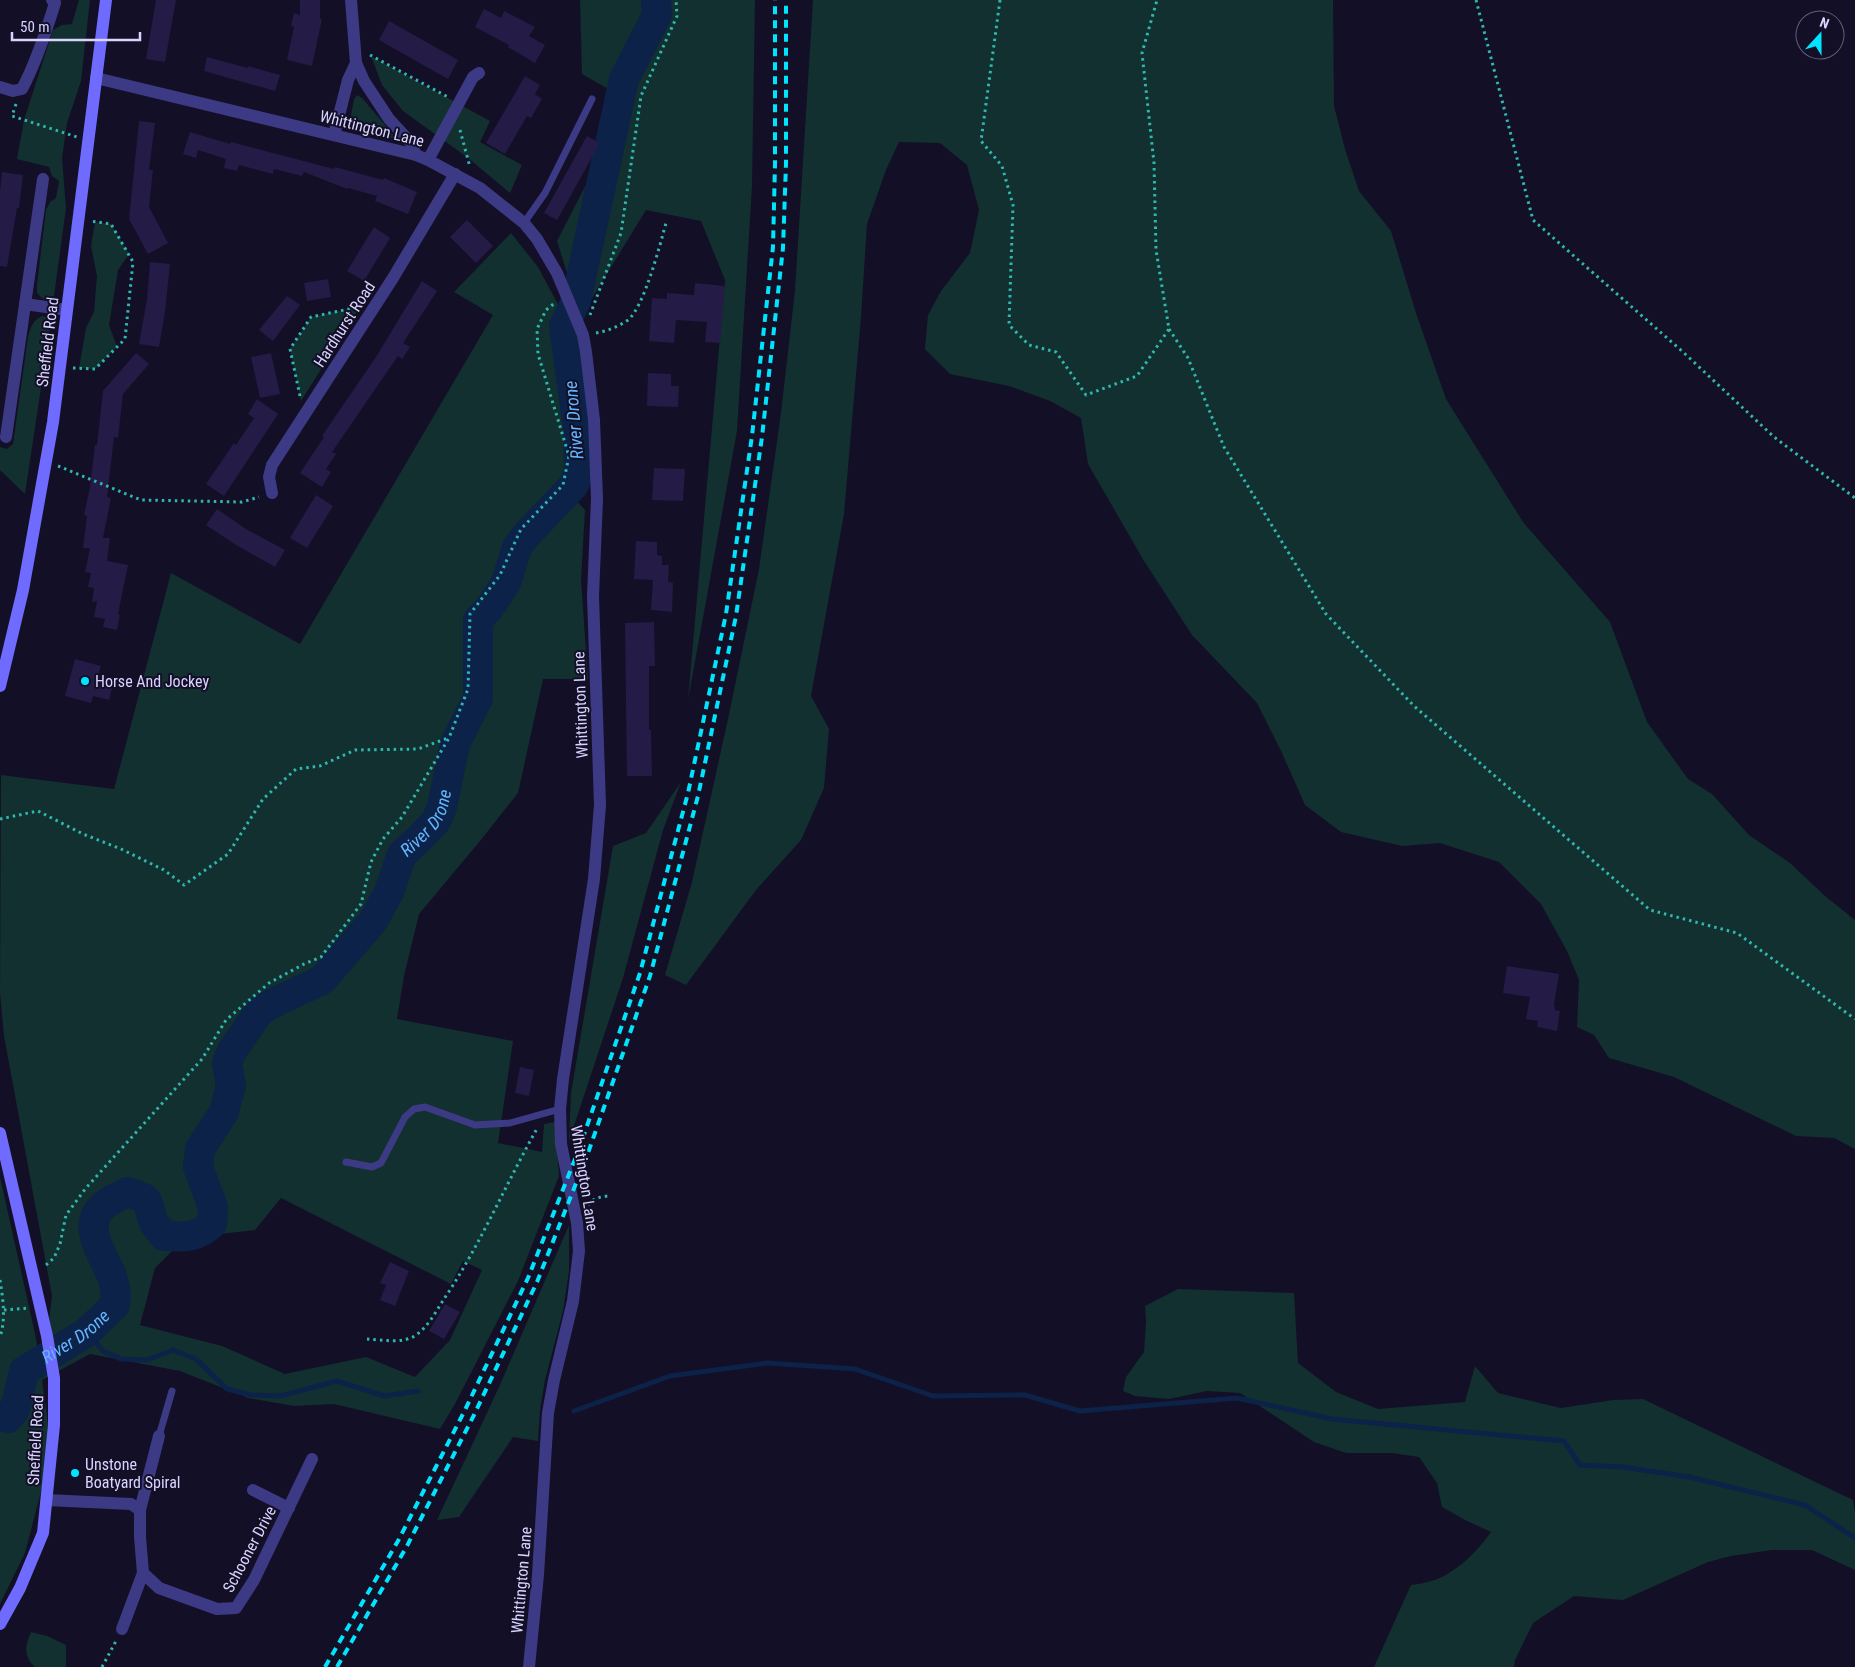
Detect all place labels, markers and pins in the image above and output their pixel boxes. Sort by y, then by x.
place label: Horse And Jockey [95,672,209,691]
marker: Horse And Jockey [79,675,91,687]
place label: Unstone Boatyard Spiral [85,1455,180,1492]
marker: Unstone Boatyard Spiral [69,1467,81,1479]

